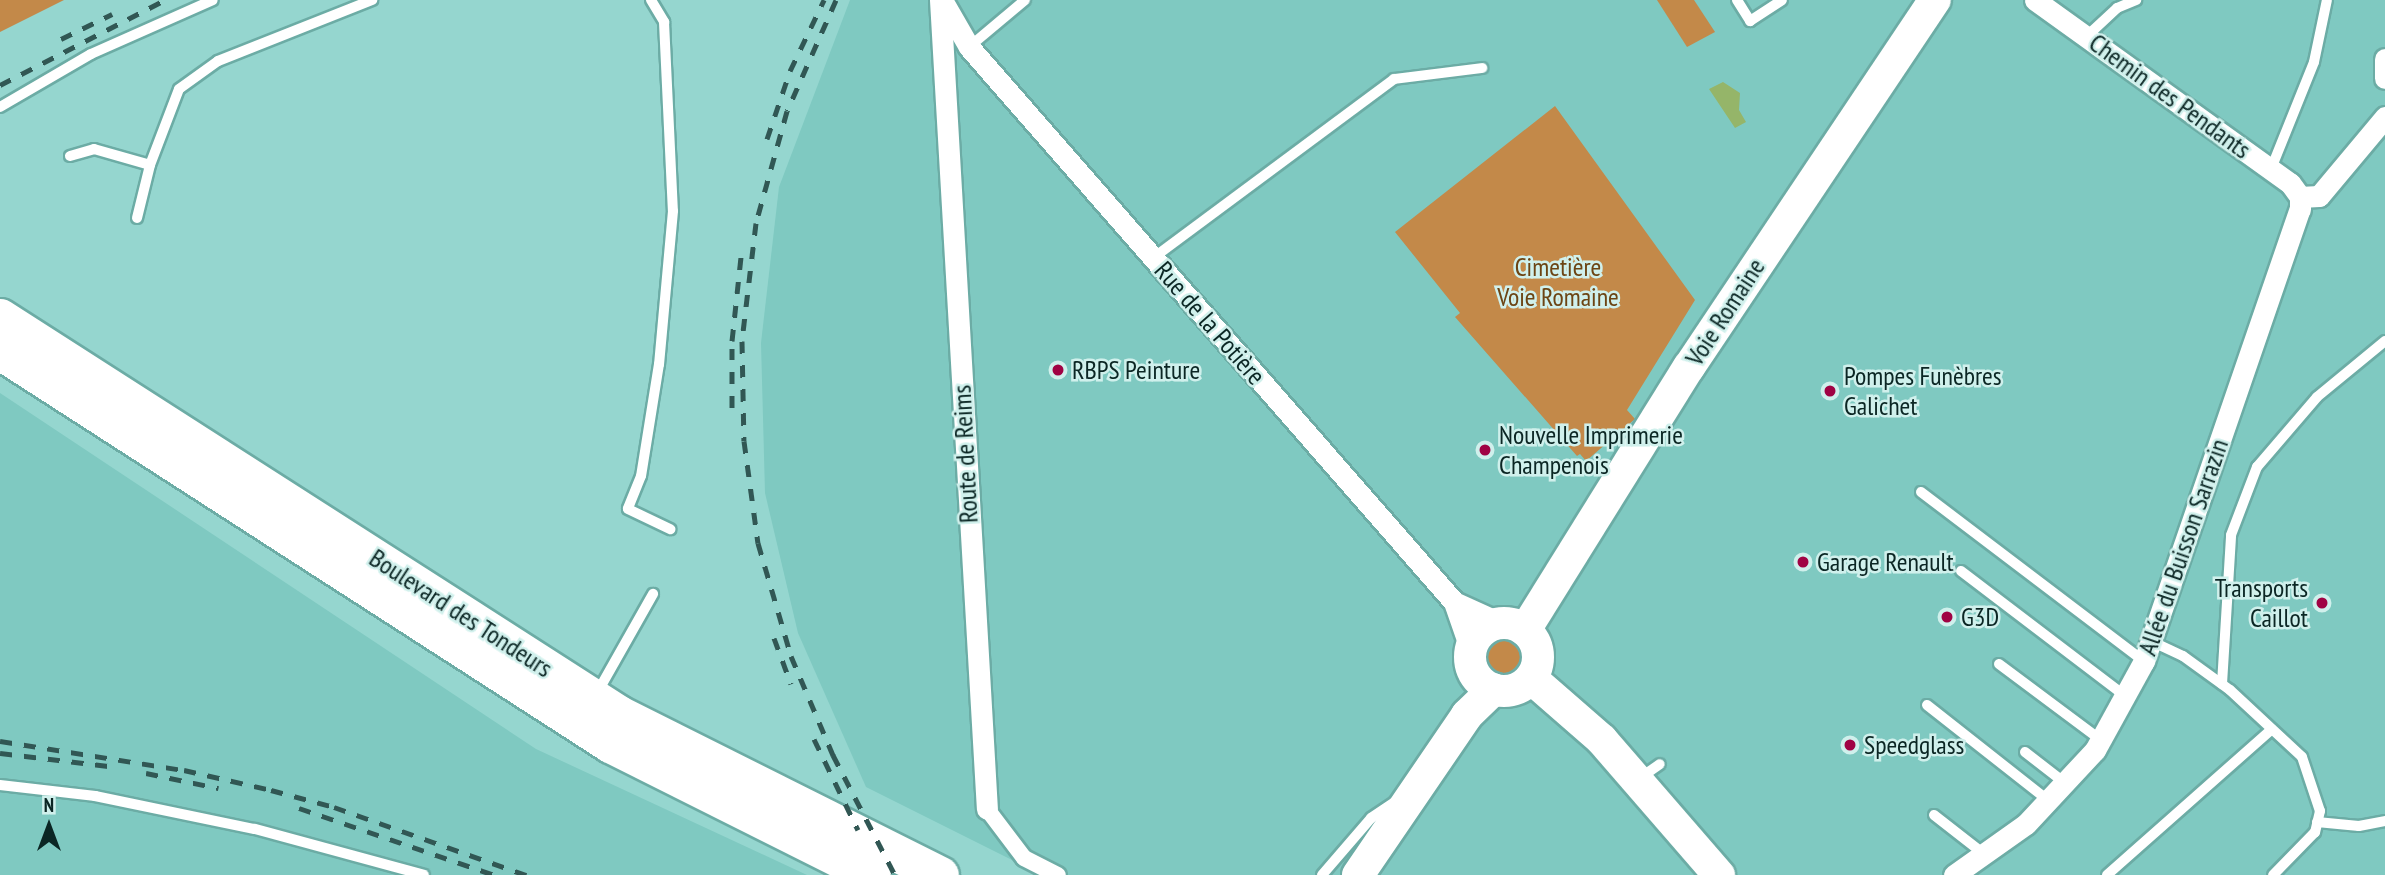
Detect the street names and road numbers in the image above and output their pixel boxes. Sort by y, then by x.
street label: Chemin des Pendants [2083,27,2257,165]
street label: Voie Romaine [1679,252,1771,372]
street label: Rue de la Potière [1148,255,1272,391]
street label: Route de Reims [946,384,984,524]
street label: Allée du Buisson Sarrazin [2131,435,2235,659]
street label: Boulevard des Tondeurs [363,542,559,684]

